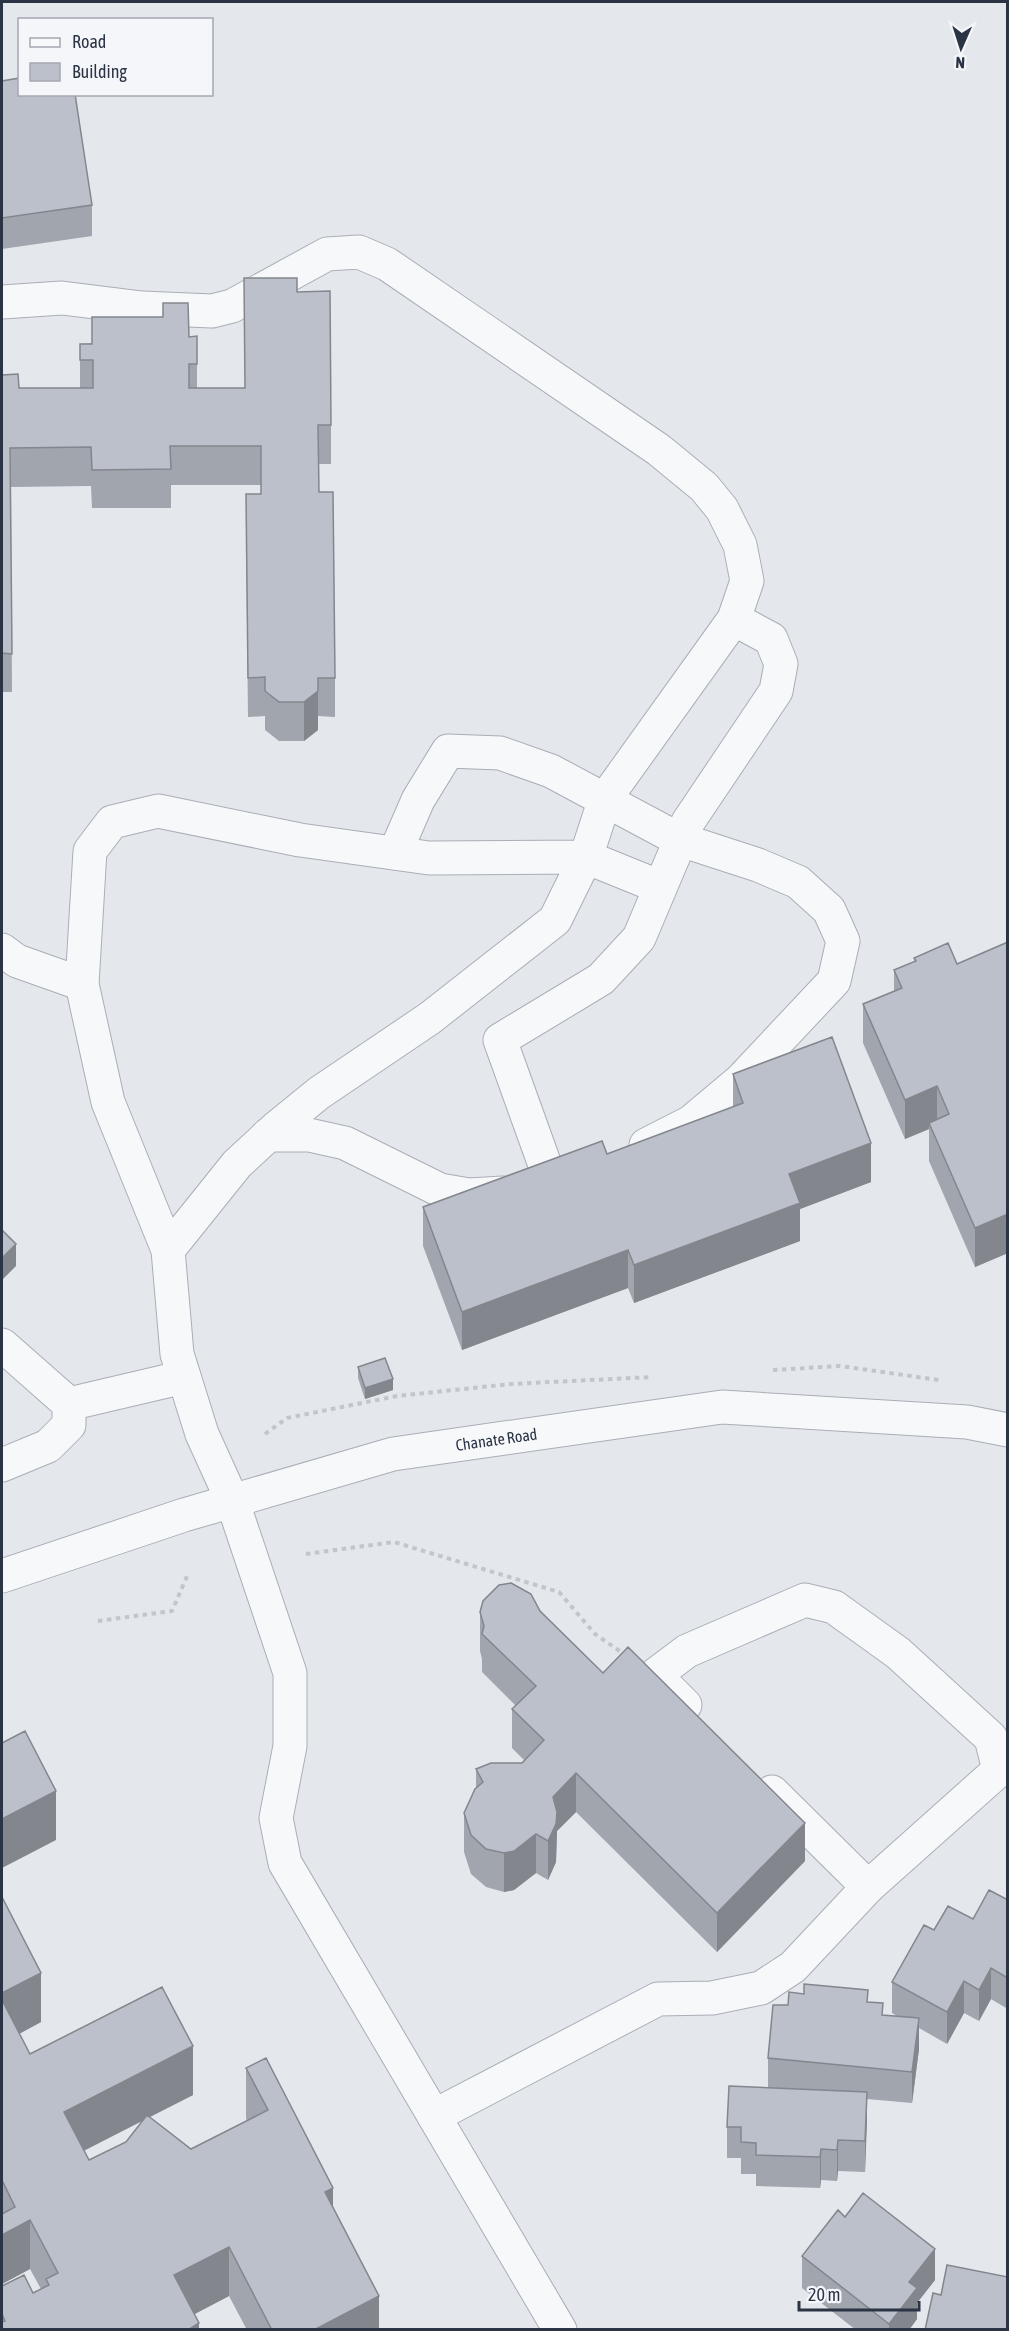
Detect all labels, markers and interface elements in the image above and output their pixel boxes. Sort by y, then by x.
legend [18,18,213,96]
north arrow [931,18,991,78]
text: Road [72,31,106,52]
text: N [955,54,965,72]
text: Building [72,61,127,82]
street label: Chanate Road [454,1425,538,1454]
scale bar [799,2274,919,2312]
text: 20 m [808,2284,840,2305]

